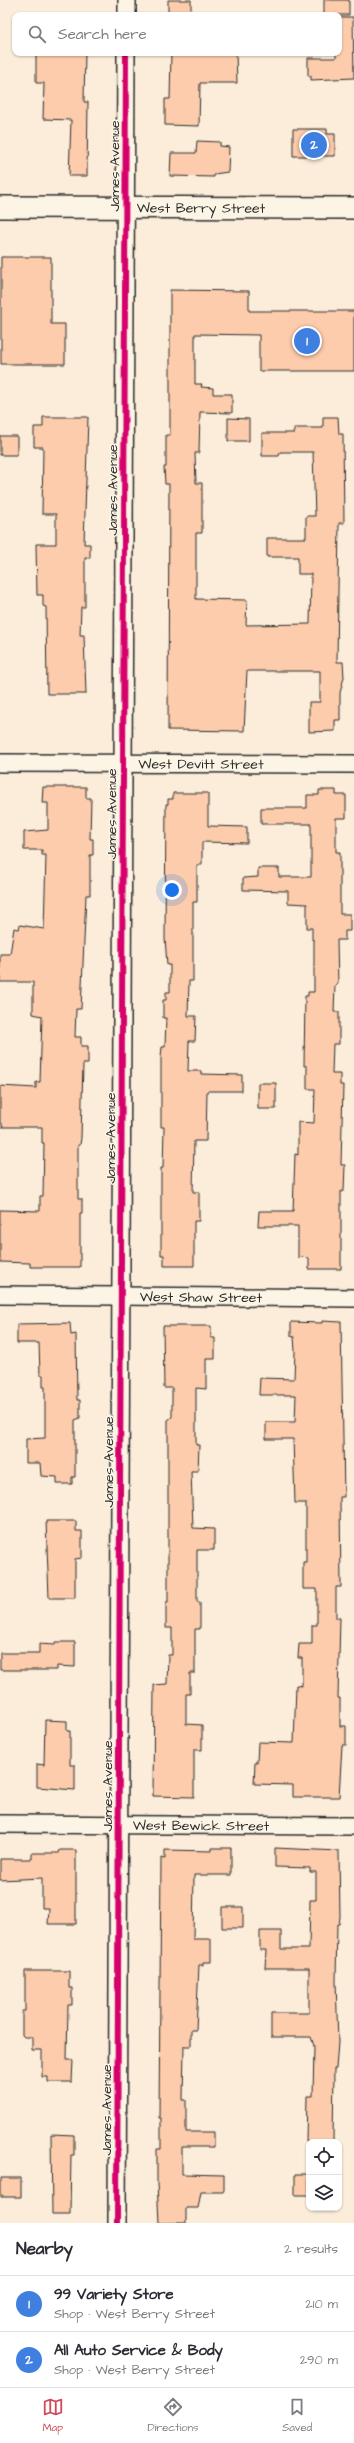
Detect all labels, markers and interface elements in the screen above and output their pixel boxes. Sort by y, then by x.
search box [12,12,342,56]
icon: search [26,23,48,45]
text: Search here [58,24,147,45]
street label: James Avenue [105,120,125,212]
pin: 2 [301,130,327,160]
street label: West Berry Street [137,198,266,219]
pin: 1 [294,326,320,356]
street label: James Avenue [103,444,123,536]
street label: West Devitt Street [138,754,264,775]
street label: James Avenue [102,768,122,860]
your location [162,880,182,900]
street label: James Avenue [101,1092,121,1184]
street label: West Shaw Street [140,1287,263,1308]
street label: James Avenue [99,1416,119,1508]
street label: James Avenue [98,1740,118,1832]
street label: West Bewick Street [133,1816,270,1837]
street label: James Avenue [97,2064,117,2156]
map controls [306,2139,342,2211]
button: locate [306,2139,342,2175]
button: layers [306,2175,342,2211]
text: Nearby [16,2237,73,2261]
text: 2 results [284,2240,338,2258]
text: 99 Variety Store [54,2284,174,2305]
text: 1 [28,2295,30,2313]
text: 210 m [305,2295,338,2313]
text: Shop · West Berry Street [54,2305,215,2323]
text: All Auto Service & Body [54,2340,223,2361]
text: 2 [25,2351,33,2369]
text: 290 m [300,2351,338,2369]
text: Shop · West Berry Street [54,2361,215,2379]
tab: Map [42,2396,64,2435]
tab: Directions [147,2396,199,2435]
tab: Saved [282,2396,312,2435]

